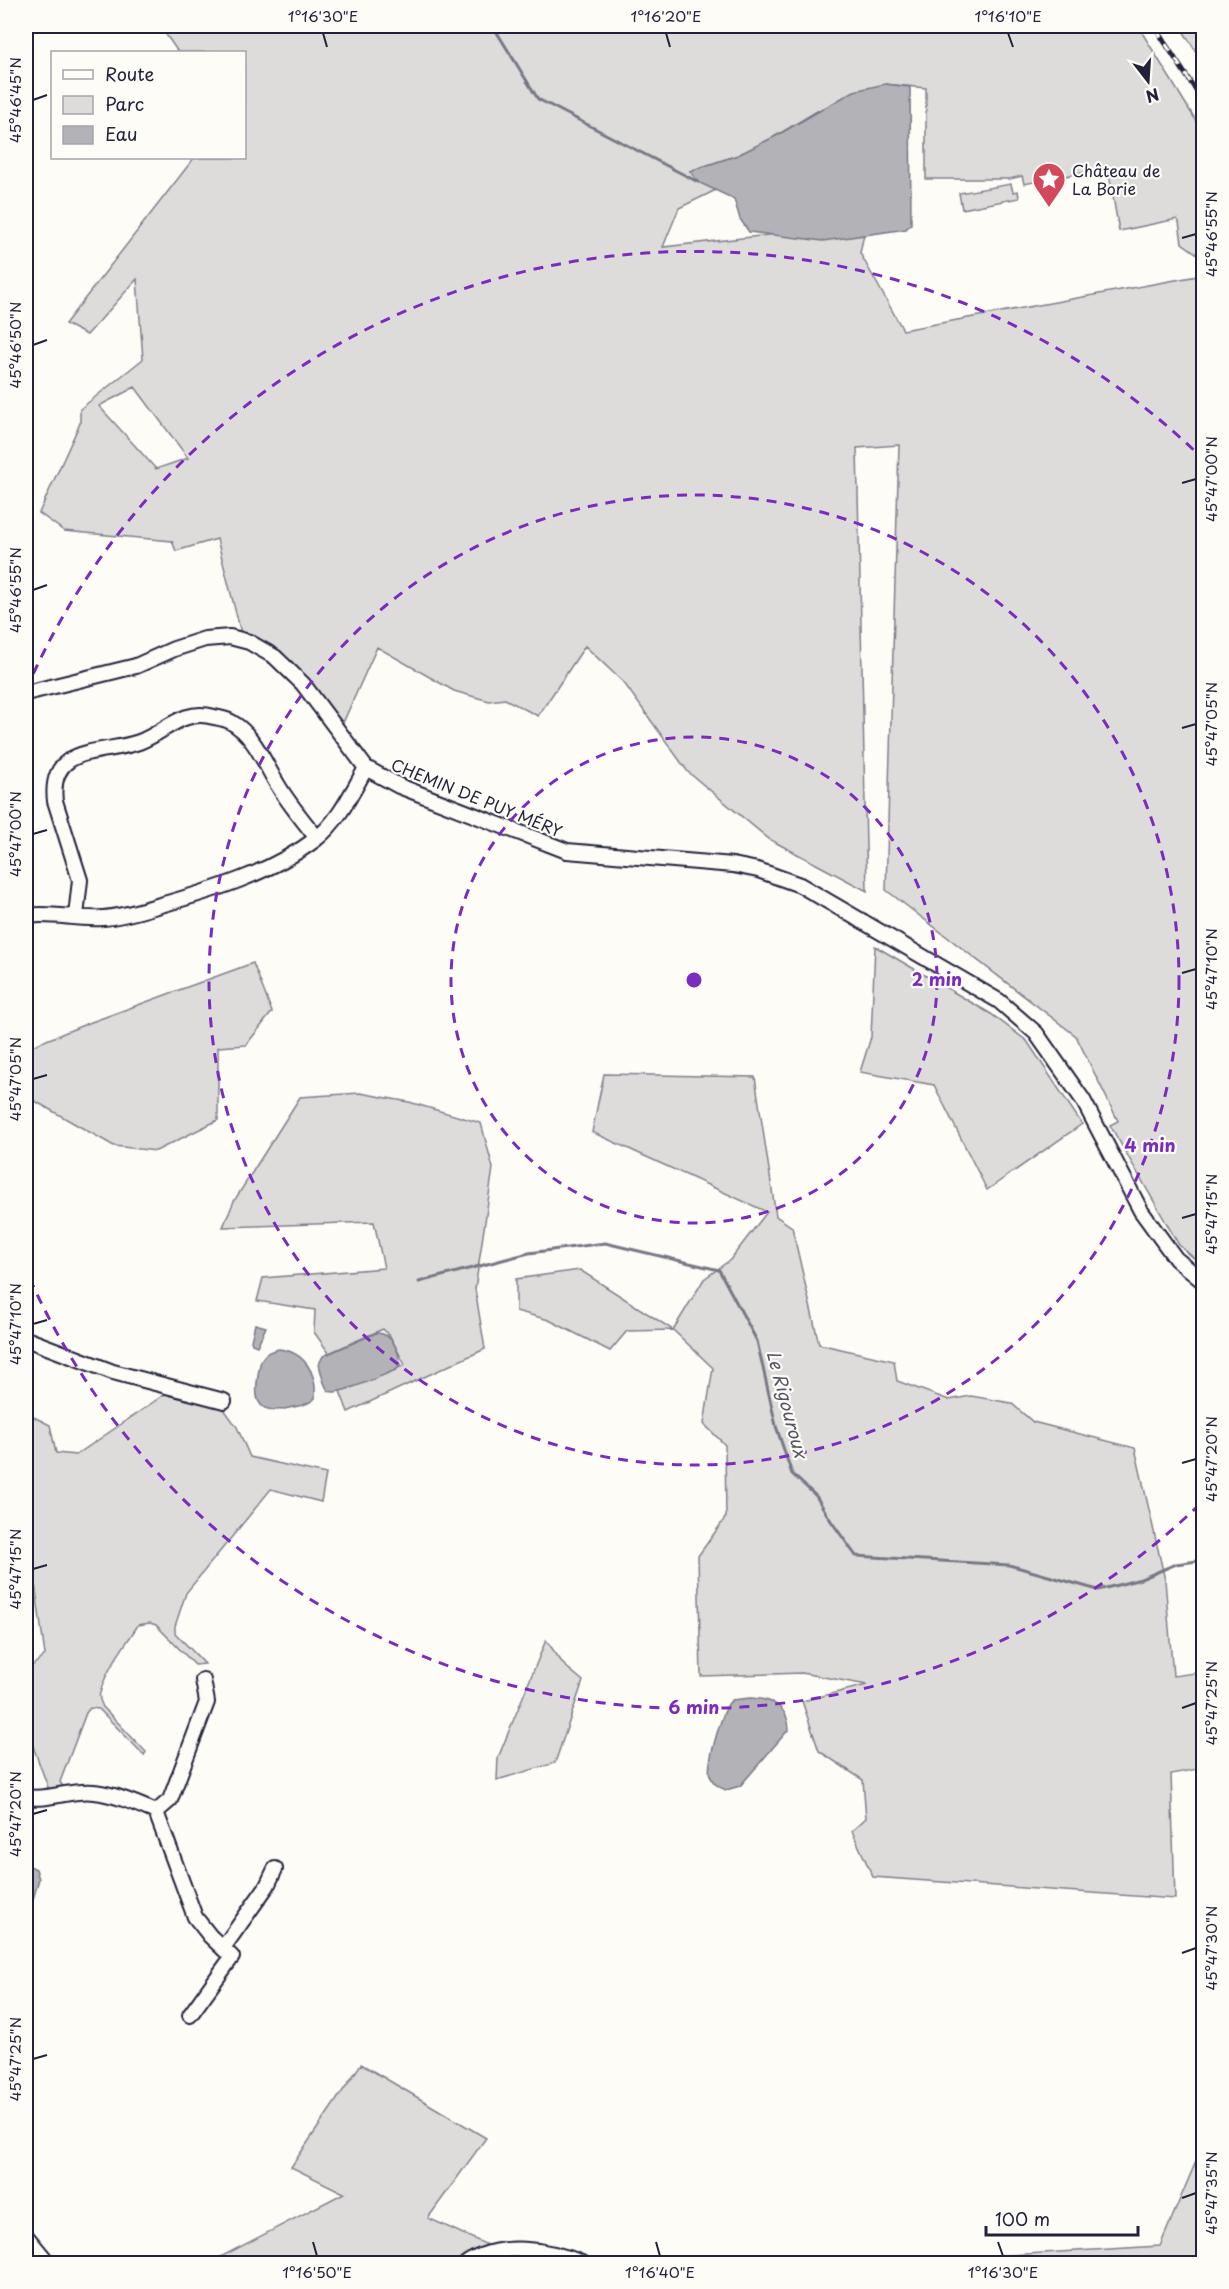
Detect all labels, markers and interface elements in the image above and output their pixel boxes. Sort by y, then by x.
text: 1°16'30"E [288,4,358,27]
text: 1°16'20"E [631,4,701,27]
text: 1°16'10"E [974,4,1042,27]
legend [51,51,246,159]
north arrow [1118,51,1178,111]
text: 45°46'45"N [3,57,26,143]
text: Route [105,60,155,87]
text: N [1143,83,1162,110]
text: Parc [105,90,144,117]
text: Eau [105,120,137,147]
place label: Château de La Borie [1072,158,1161,200]
place icon: Château de La Borie [1031,161,1067,208]
text: 45°46'55"N [1199,191,1222,277]
text: 45°46'50"N [3,301,26,389]
text: 45°47'00"N [1199,436,1222,522]
text: 45°46'55"N [3,547,26,633]
text: 45°47'05"N [1199,682,1222,766]
street label: CHEMIN DE PUY MÉRY [388,752,566,842]
text: 45°47'00"N [3,791,26,877]
text: 45°47'10"N [1199,928,1222,1010]
text: 2 min [912,965,962,992]
centre of rings [684,970,704,990]
text: 45°47'05"N [3,1037,26,1121]
text: 4 min [1124,1131,1176,1158]
text: 45°47'15"N [1199,1174,1222,1254]
text: 45°47'10"N [3,1283,26,1365]
water label: Le Rigouroux [761,1347,816,1463]
text: 45°47'20"N [1199,1416,1222,1502]
text: 45°47'15"N [3,1529,26,1609]
text: 45°47'25"N [1199,1661,1222,1745]
text: 6 min [669,1693,719,1720]
text: 45°47'20"N [3,1771,26,1857]
text: 45°47'30"N [1199,1905,1222,1991]
text: 45°47'25"N [3,2017,26,2101]
text: 45°47'35"N [1199,2151,1222,2235]
scale bar [986,2199,1138,2237]
text: 100 m [995,2205,1050,2232]
text: 1°16'50"E [282,2260,352,2283]
text: 1°16'40"E [625,2260,695,2283]
text: 1°16'30"E [968,2260,1038,2283]

